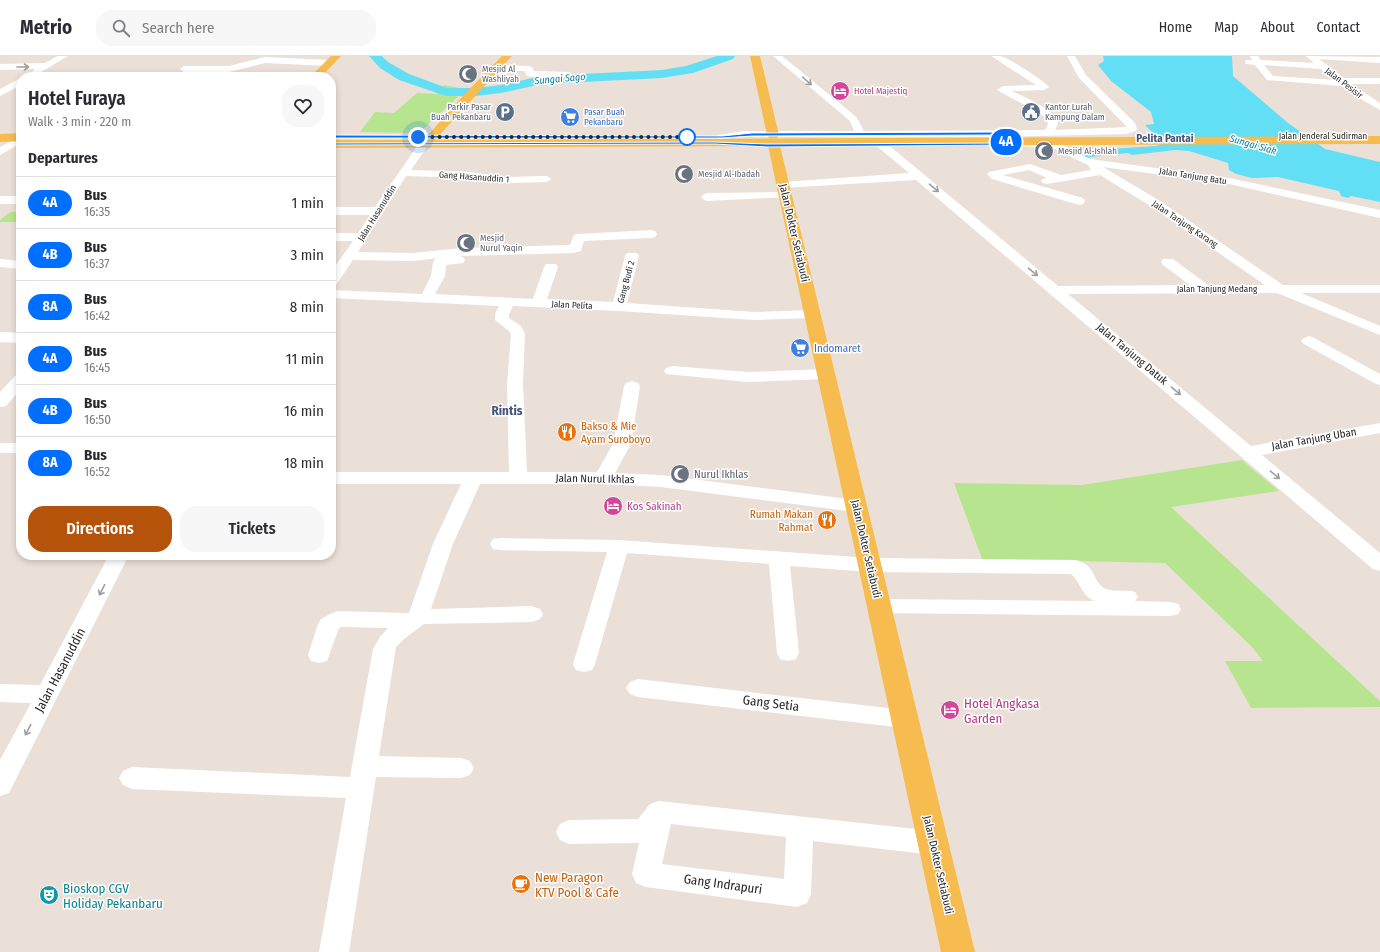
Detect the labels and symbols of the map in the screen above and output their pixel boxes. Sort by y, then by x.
one-way arrow [16,63,29,71]
mosque icon: Mesjid Al Washliyah [457,63,479,85]
place label: Mesjid Al Washliyah [482,64,519,84]
street label: Jalan Pesisir [1323,66,1366,101]
water label: Sungai Sago [533,71,586,87]
one-way arrow [802,76,812,86]
hotel icon: Hotel Majestiq [829,80,851,102]
place label: Hotel Majestiq [854,86,907,96]
parking icon: Parkir Pasar Buah Pekanbaru [494,101,516,123]
public building icon: Kantor Lurah Kampung Dalam [1020,101,1042,123]
place label: Parkir Pasar Buah Pekanbaru [431,102,492,122]
place label: Kantor Lurah Kampung Dalam [1045,102,1105,122]
supermarket icon: Pasar Buah Pekanbaru [559,106,581,128]
place label: Pasar Buah Pekanbaru [584,107,625,127]
your location [408,127,428,147]
unlabelled marker [678,128,696,146]
line badge: 4A [988,129,1024,155]
street label: Jalan Jenderal Sudirman [1279,131,1367,141]
district label: Pelita Pantai [1136,132,1194,145]
water label: Sungai Siak [1227,132,1278,157]
mosque icon: Mesjid Al-Ishlah [1033,140,1055,162]
place label: Mesjid Al-Ishlah [1058,146,1117,156]
mosque icon: Mesjid Al-Ibadah [673,163,695,185]
street label: Jalan Tanjung Batu [1158,166,1228,186]
place label: Mesjid Al-Ibadah [698,169,760,179]
street label: Gang Hasanuddin 1 [439,170,509,184]
street label: Jalan Hasanuddin [356,183,398,243]
street label: Jalan Dokter Setiabudi [776,183,812,284]
one-way arrow [928,183,939,192]
street label: Jalan Tanjung Karang [1150,198,1220,250]
mosque icon: Mesjid Nurul Yaqin [455,232,477,254]
place label: Mesjid Nurul Yaqin [480,233,523,253]
street label: Gang Budi 2 [616,260,636,304]
one-way arrow [1028,267,1038,276]
street label: Jalan Tanjung Medang [1177,284,1258,294]
street label: Jalan Pelita [551,299,593,311]
street label: Jalan Tanjung Datuk [1094,320,1171,388]
supermarket icon: Indomaret [789,337,811,359]
place label: Indomaret [814,342,861,355]
one-way arrow [1171,386,1181,395]
district label: Rintis [491,403,523,418]
place label: Bakso & Mie Ayam Suroboyo [581,420,651,446]
restaurant icon: Bakso & Mie Ayam Suroboyo [556,421,578,443]
street label: Jalan Tanjung Uban [1270,425,1358,453]
mosque icon: Nurul Ikhlas [669,463,691,485]
place label: Nurul Ikhlas [694,468,748,481]
one-way arrow [1270,470,1280,479]
street label: Jalan Nurul Ikhlas [555,472,635,486]
hotel icon: Kos Sakinah [602,495,624,517]
street label: Jalan Dokter Setiabudi [848,499,884,600]
place label: Kos Sakinah [627,500,681,513]
place label: Rumah Makan Rahmat [750,508,813,534]
restaurant icon: Rumah Makan Rahmat [816,509,838,531]
one-way arrow [98,584,105,596]
street label: Jalan Hasanuddin [32,625,88,715]
street label: Gang Setia [742,692,800,714]
place label: Hotel Angkasa Garden [964,696,1039,726]
hotel icon: Hotel Angkasa Garden [939,699,961,721]
one-way arrow [24,723,31,735]
street label: Jalan Dokter Setiabudi [920,815,956,916]
place label: New Paragon KTV Pool & Cafe [535,870,619,900]
street label: Gang Indrapuri [683,871,763,897]
cafe icon: New Paragon KTV Pool & Cafe [510,873,532,895]
place label: Bioskop CGV Holiday Pekanbaru [63,881,163,911]
theatre icon: Bioskop CGV Holiday Pekanbaru [38,884,60,906]

